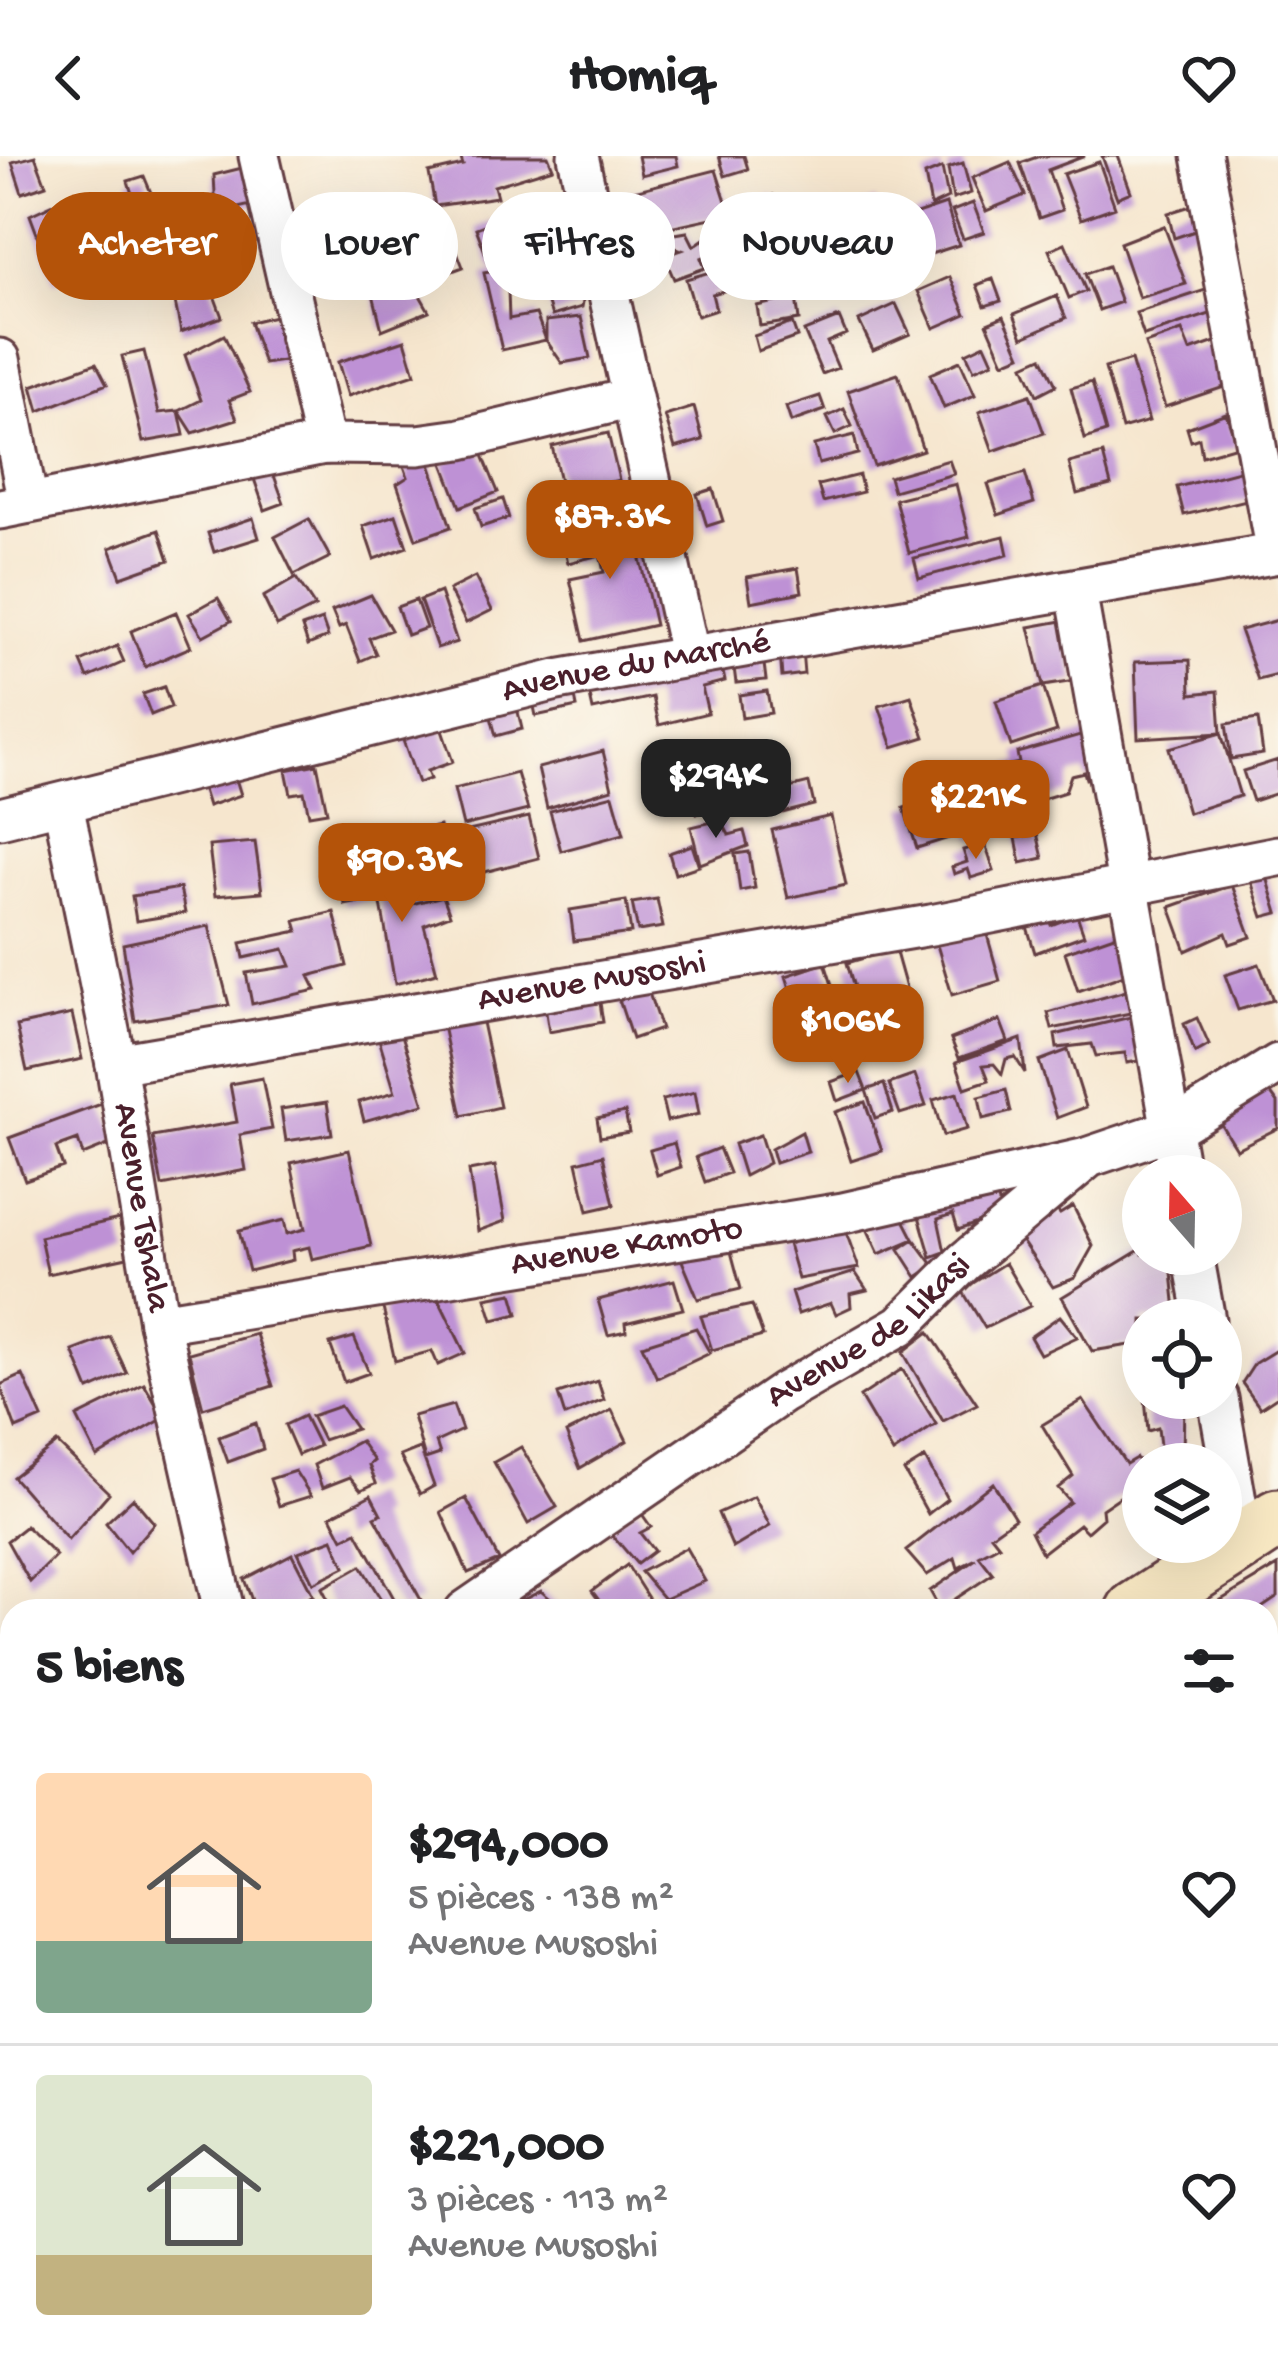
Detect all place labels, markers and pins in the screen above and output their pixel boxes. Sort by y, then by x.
pin: $87.3K [512,480,708,582]
pin: $294K [632,739,800,841]
pin: $221K [892,760,1060,862]
pin: $90.3K [304,823,500,925]
pin: $106K [764,984,932,1086]

